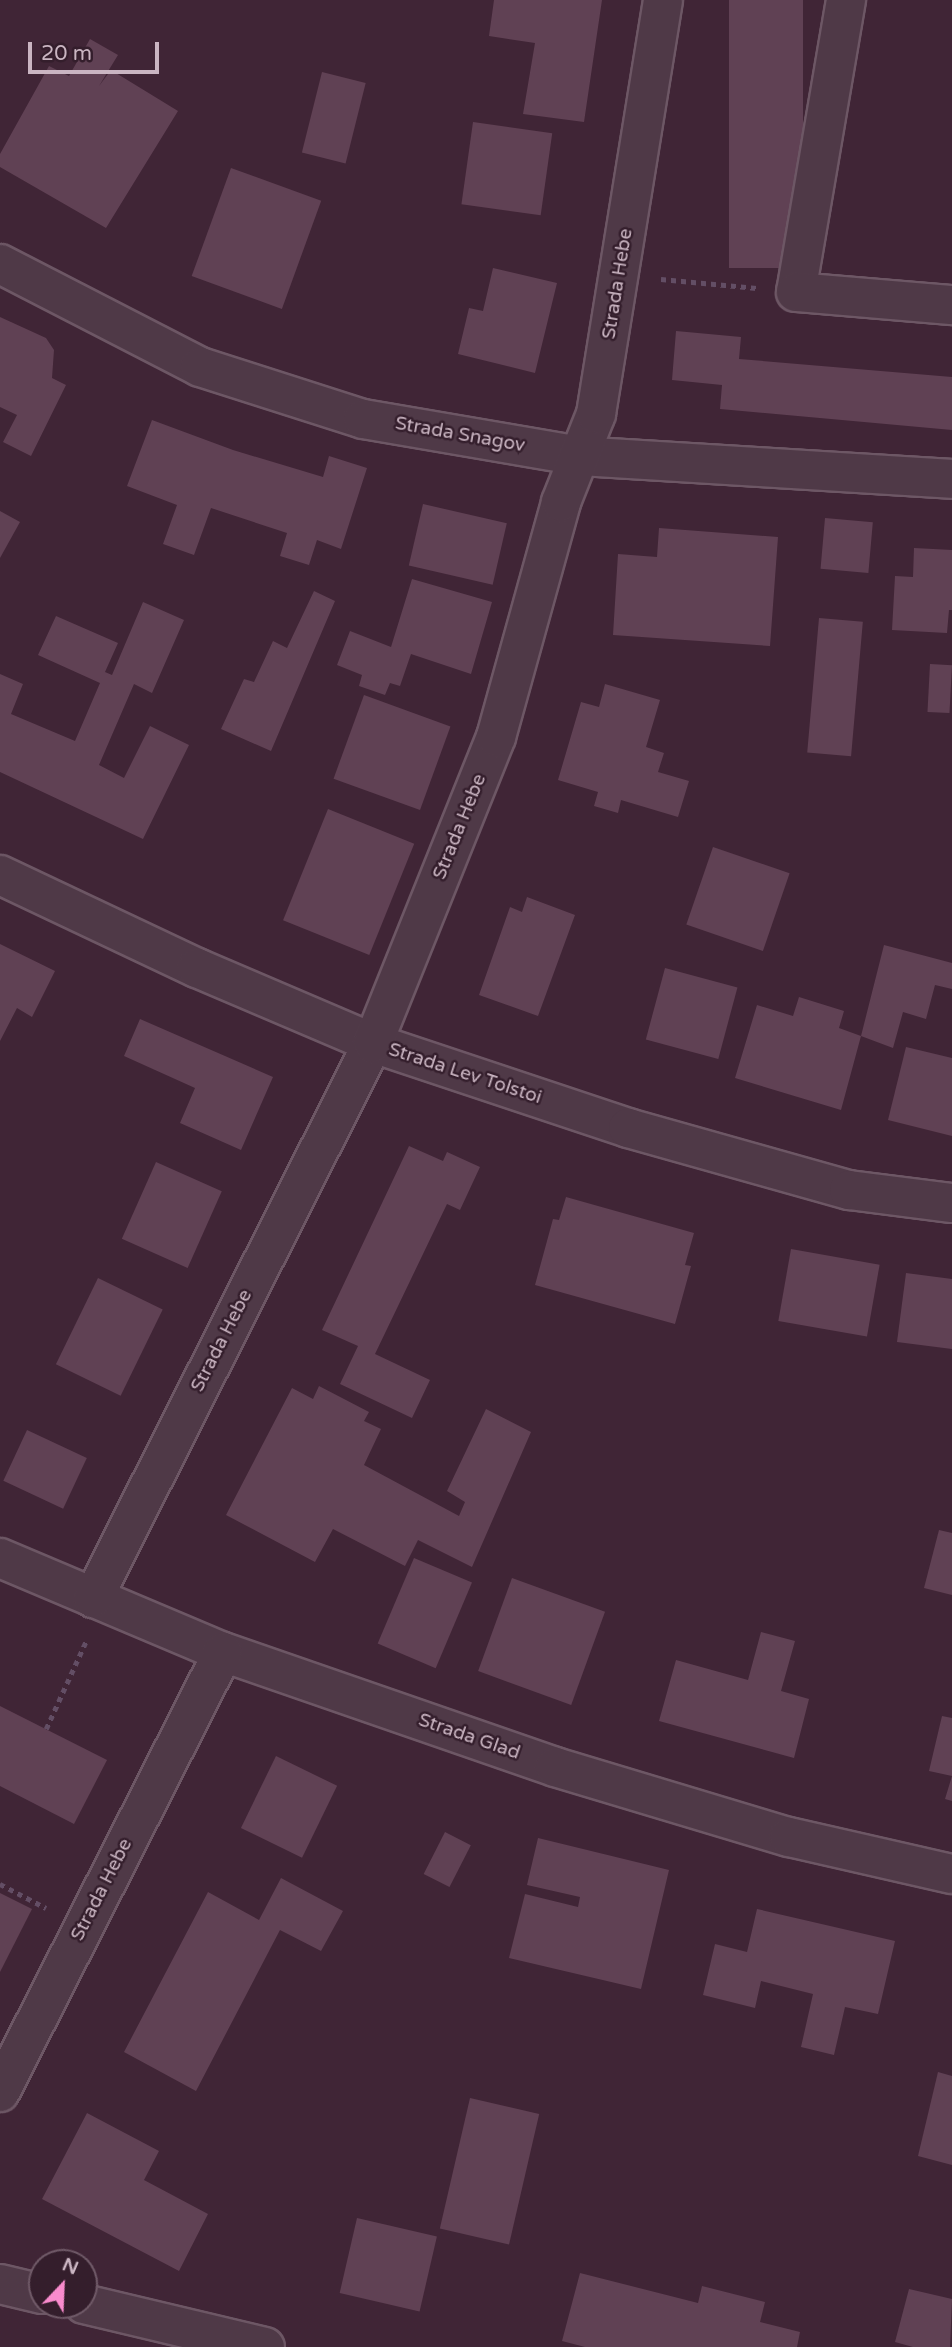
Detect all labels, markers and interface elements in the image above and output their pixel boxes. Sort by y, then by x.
scale bar [32,28,163,72]
text: 20 m [41,41,92,66]
street label: Strada Hebe [598,227,638,341]
street label: Strada Snagov [393,412,527,458]
street label: Strada Hebe [429,771,491,883]
street label: Strada Lev Tolstoi [385,1038,545,1110]
street label: Strada Hebe [186,1286,258,1396]
street label: Strada Glad [415,1709,523,1765]
street label: Strada Hebe [66,1835,138,1945]
north arrow [28,2249,98,2319]
text: N [59,2253,82,2280]

